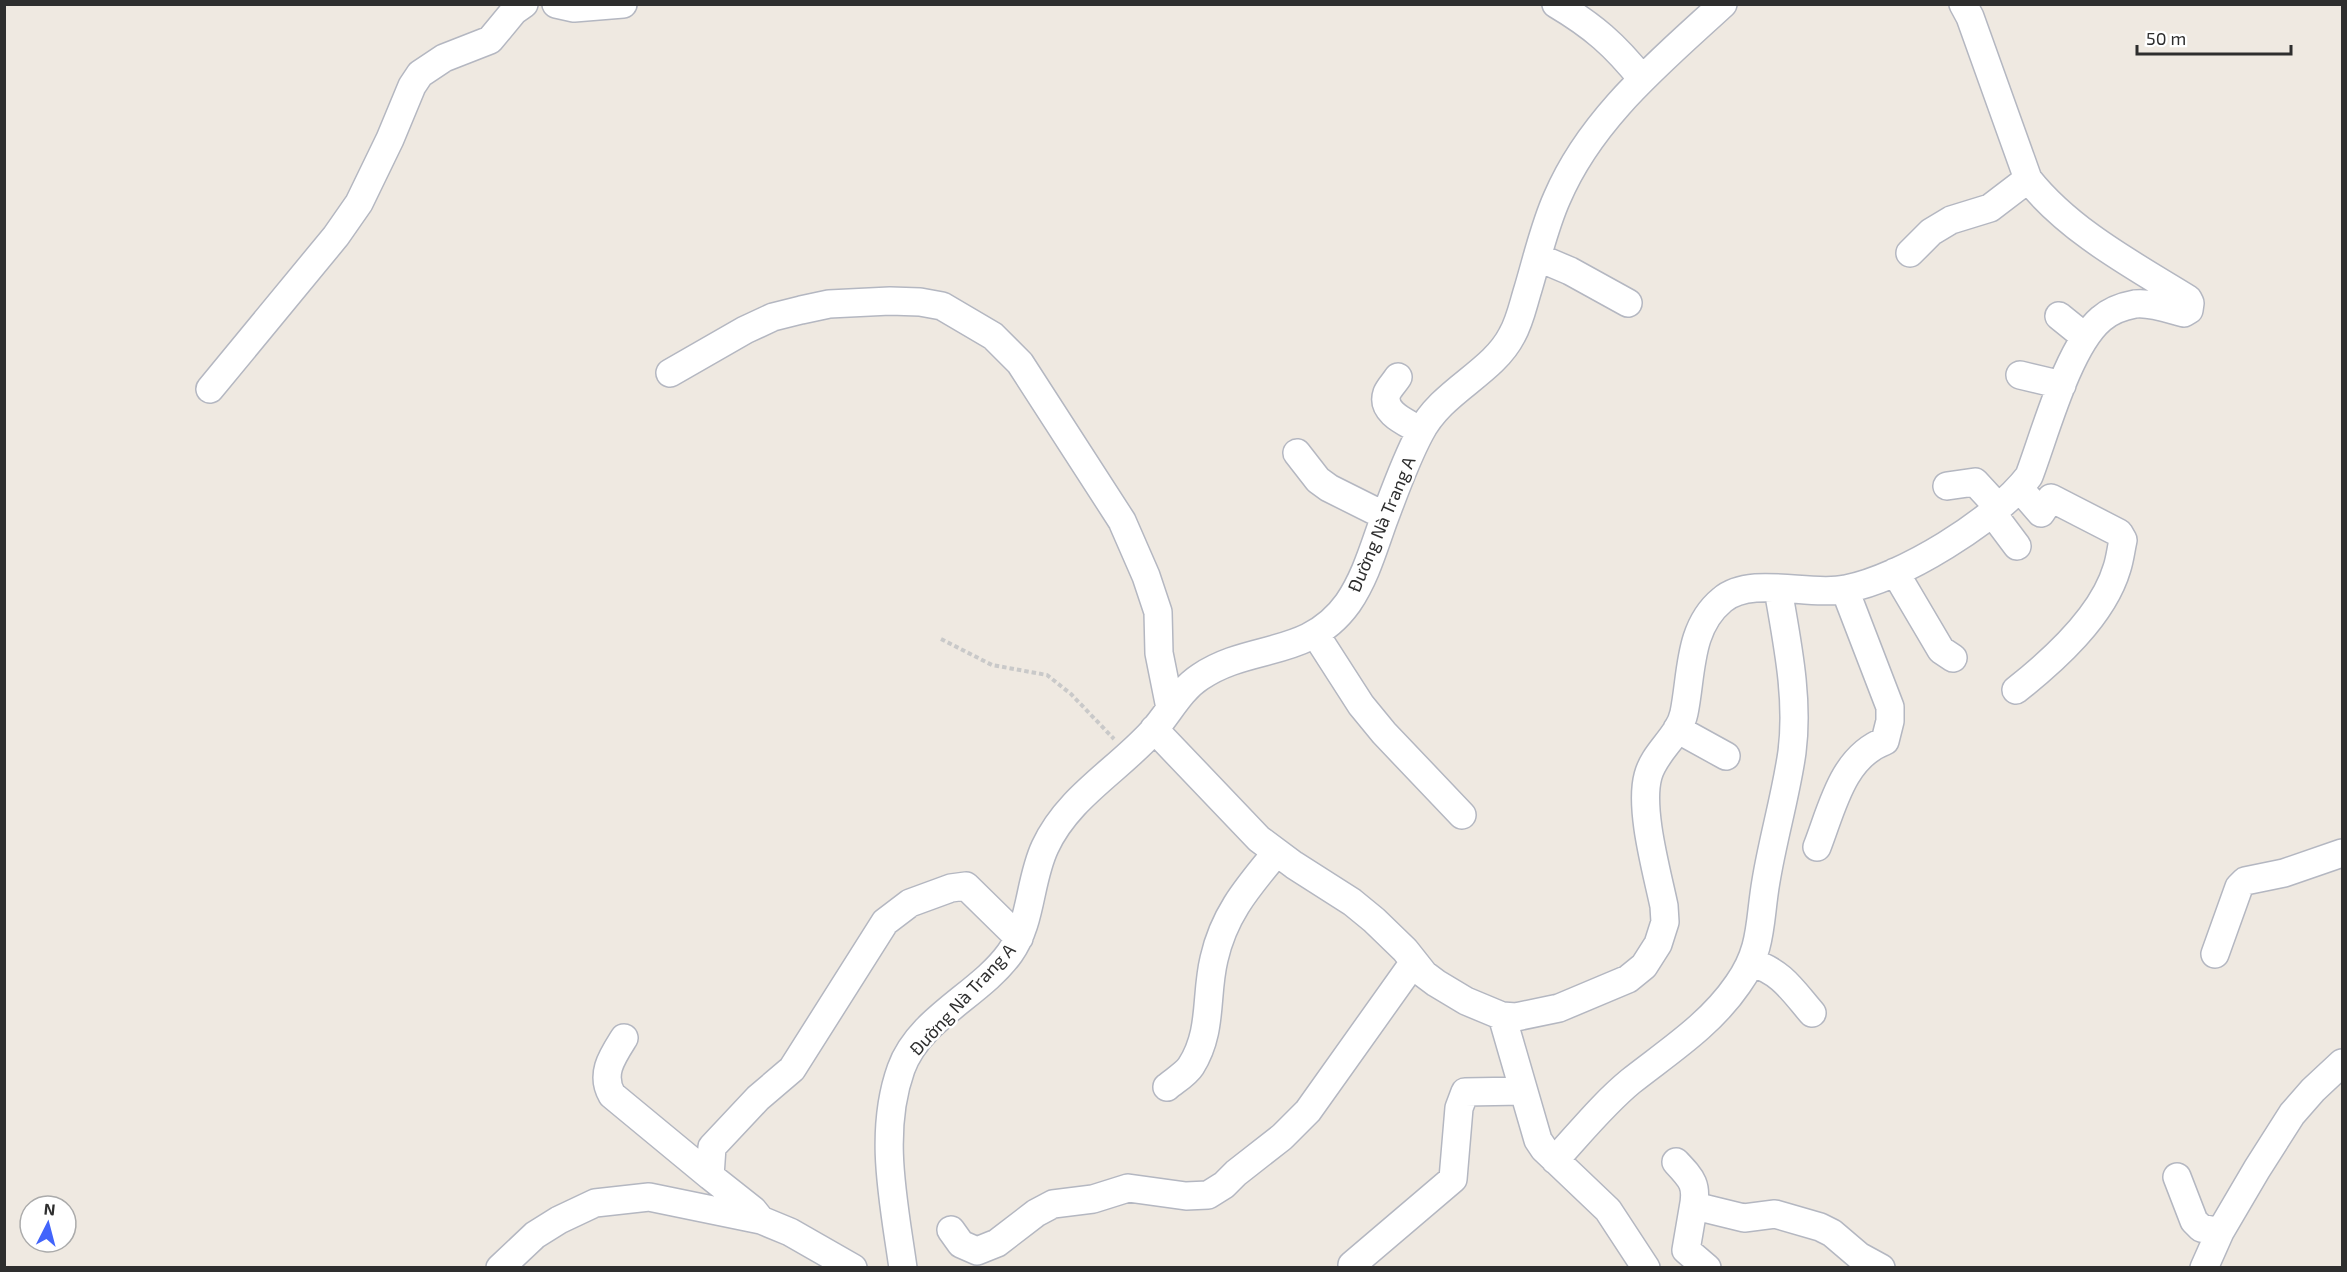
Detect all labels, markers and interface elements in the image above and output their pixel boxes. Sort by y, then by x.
scale bar [2137,18,2292,56]
text: 50 m [2146,27,2186,49]
street label: Đường Nà Trang A [1343,452,1420,595]
street label: Đường Nà Trang A [904,938,1020,1060]
north arrow [18,1194,78,1254]
text: N [43,1199,56,1219]

